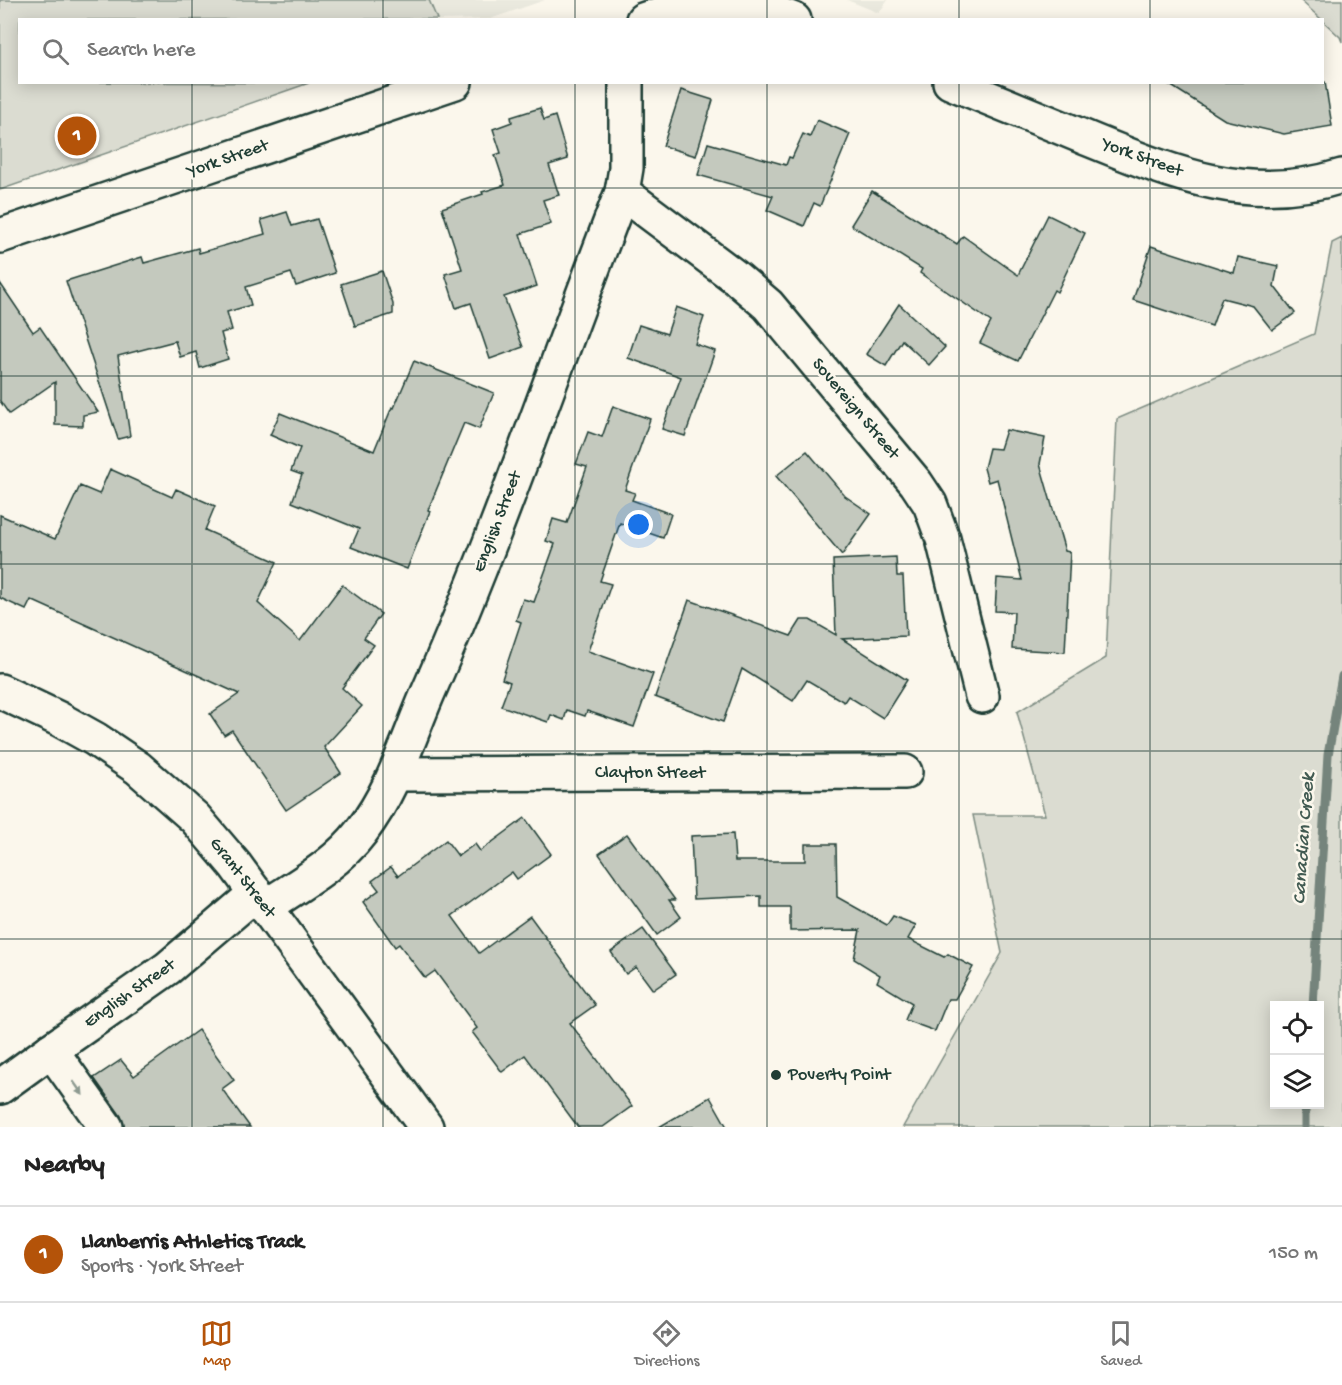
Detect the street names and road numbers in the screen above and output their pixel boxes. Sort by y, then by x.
street label: York Street [1097,133,1187,183]
street label: York Street [183,135,273,183]
street label: Sovereign Street [807,354,904,465]
street label: English Street [469,467,527,575]
street label: Clayton Street [595,763,707,784]
street label: Grant Street [204,834,281,924]
street label: English Street [80,954,181,1033]

